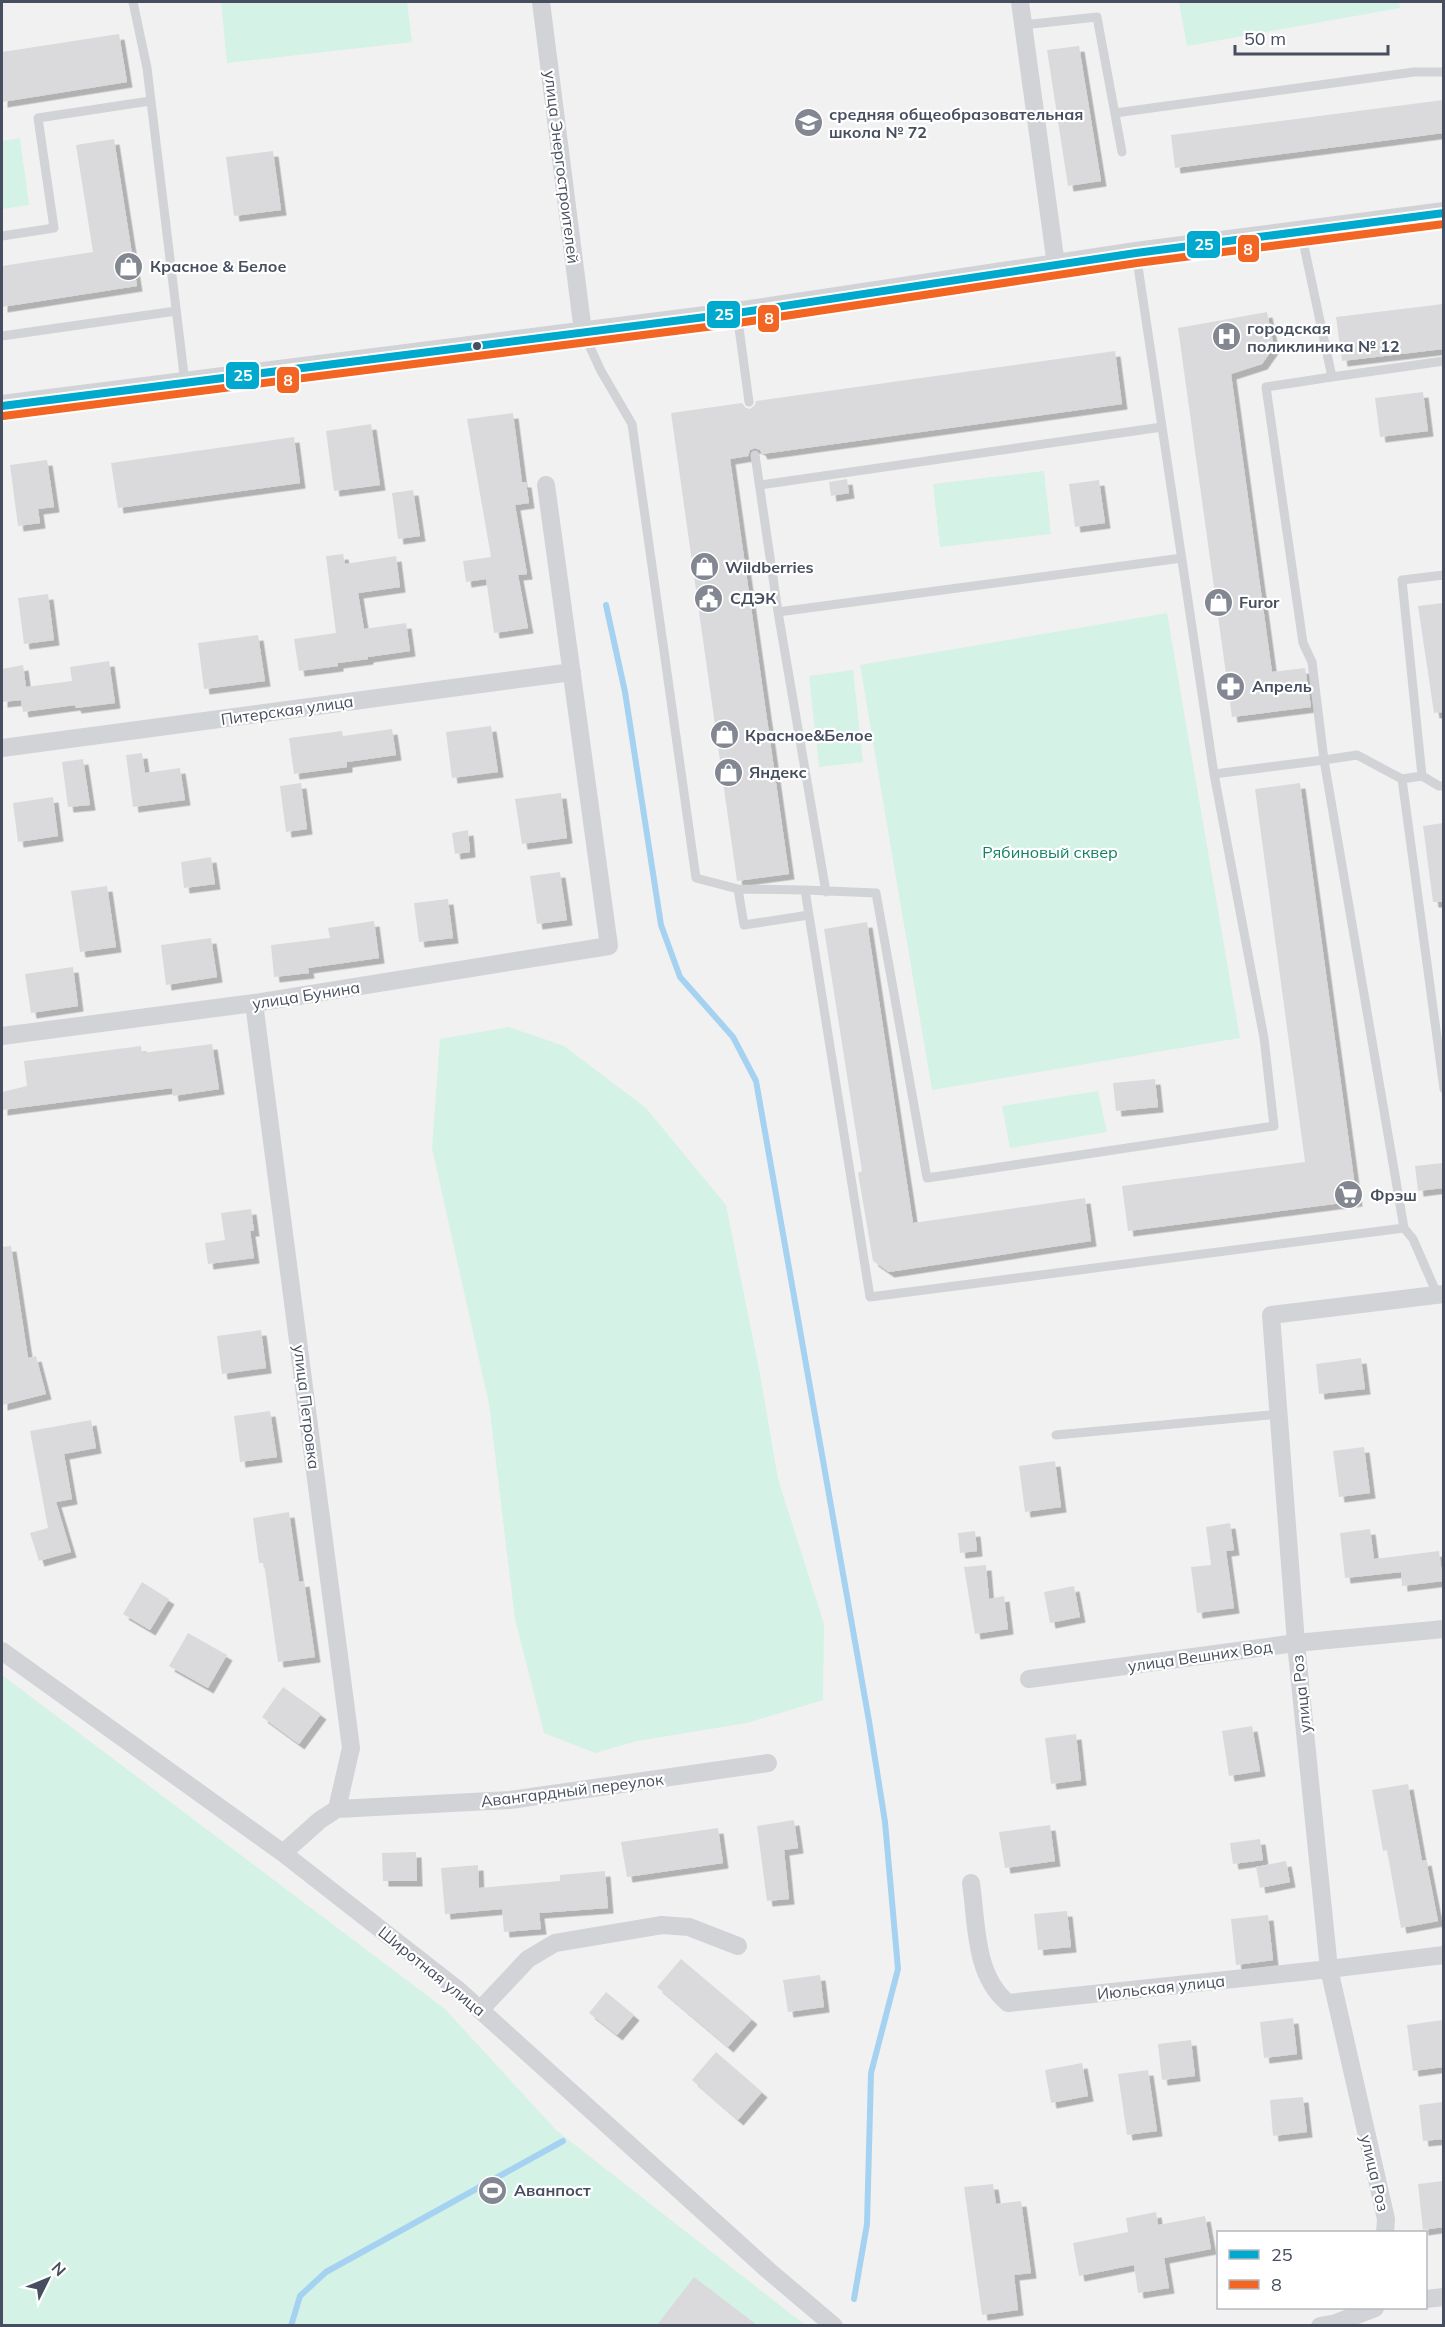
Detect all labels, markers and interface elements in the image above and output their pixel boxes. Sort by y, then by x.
scale bar [1235,18,1388,56]
text: 50 m [1244,27,1286,50]
street label: улица Энергостроителей [540,69,584,265]
place label: средняя общеобразовательная школа № 72 [829,104,1083,142]
school or university icon: средняя общеобразовательная школа № 72 [792,107,824,139]
line badge: 25 [1186,230,1221,259]
text: 25 [1194,234,1214,254]
line badge: 8 [1237,234,1260,263]
text: 8 [1243,239,1253,259]
shop icon: Красное & Белое [113,250,145,282]
place label: Красное & Белое [150,256,286,276]
line badge: 25 [706,300,741,329]
text: 25 [714,304,734,324]
line badge: 8 [757,304,780,333]
text: 8 [764,308,774,328]
place label: городская поликлиника № 12 [1247,318,1399,356]
hospital icon: городская поликлиника № 12 [1210,321,1242,353]
unlabelled marker [471,340,483,352]
line badge: 25 [225,361,260,390]
text: 25 [233,365,253,385]
line badge: 8 [276,366,300,394]
text: 8 [283,370,293,390]
shop icon: Wildberries [688,551,720,583]
place label: Wildberries [725,557,813,577]
public building icon: СДЭК [693,582,725,614]
shop icon: Furor [1202,586,1234,618]
place label: СДЭК [730,588,776,608]
place label: Furor [1239,592,1280,612]
pharmacy icon: Апрель [1215,670,1247,702]
place label: Апрель [1252,676,1312,696]
street label: Питерская улица [219,691,355,729]
shop icon: Красное&Белое [708,719,740,751]
place label: Красное&Белое [745,725,873,745]
shop icon: Яндекс [712,756,744,788]
place label: Яндекс [749,762,807,782]
park label: Рябиновый сквер [982,842,1118,862]
street label: улица Бунина [251,977,361,1013]
supermarket icon: Фрэш [1333,1179,1365,1211]
place label: Фрэш [1370,1185,1417,1205]
street label: улица Петровка [289,1343,325,1471]
street label: улица Вешних Вод [1127,1636,1274,1676]
street label: улица Роз [1287,1654,1315,1734]
street label: Авангардный переулок [479,1769,665,1811]
street label: Широтная улица [374,1922,490,2020]
street label: Июльская улица [1096,1970,1226,2004]
street label: улица Роз [1356,2133,1394,2213]
sports icon: Аванпост [477,2174,509,2206]
place label: Аванпост [514,2180,591,2200]
legend [1217,2231,1427,2309]
text: 25 [1271,2243,1293,2266]
north arrow [18,2249,78,2309]
text: N [48,2258,70,2280]
text: 8 [1271,2273,1282,2296]

